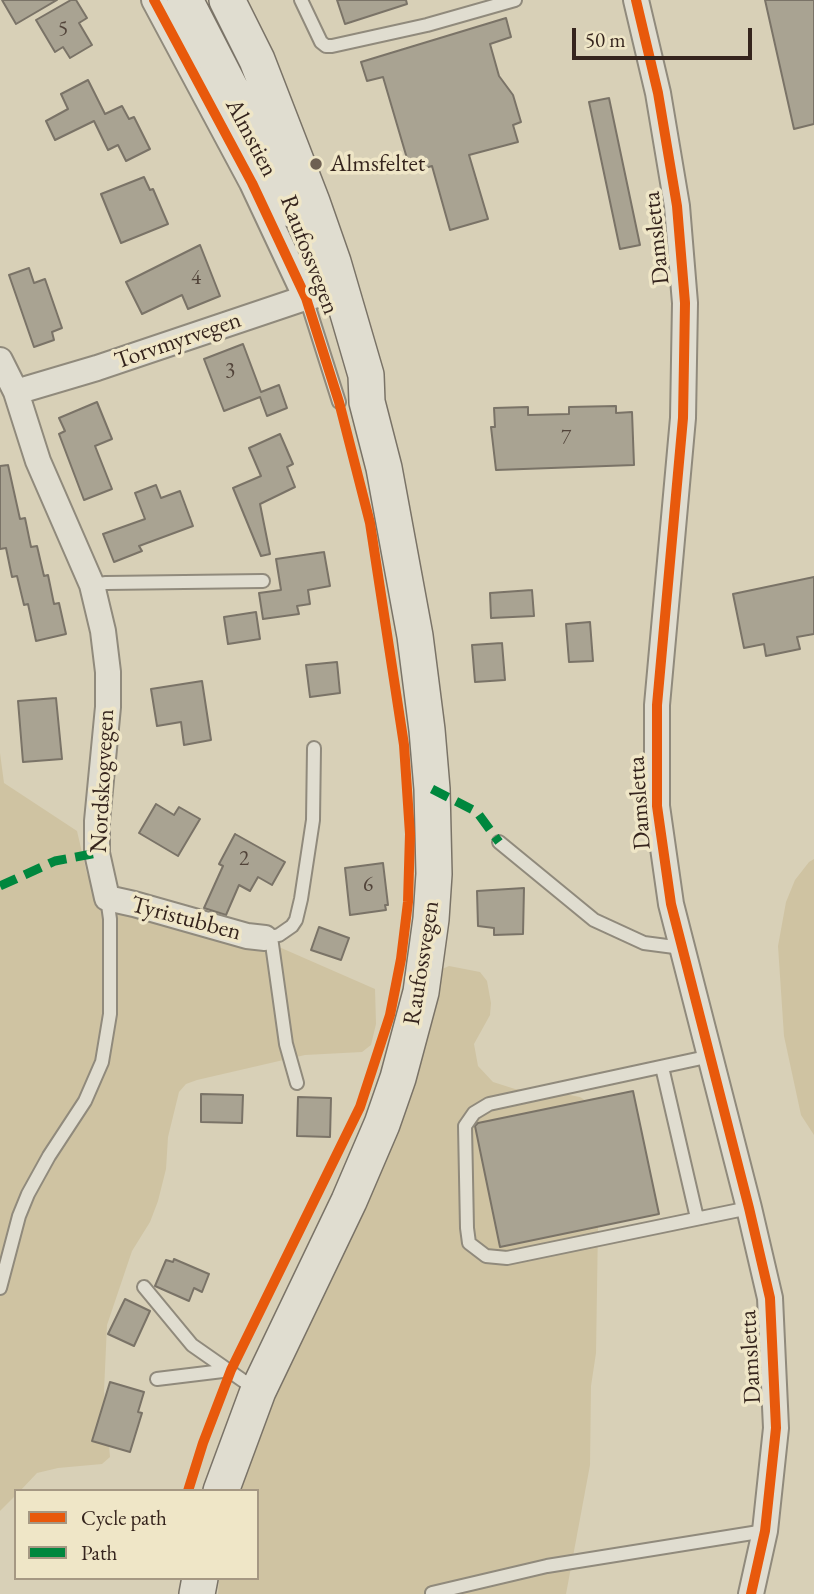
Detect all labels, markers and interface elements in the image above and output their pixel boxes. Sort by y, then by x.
scale bar [576,14,756,58]
house number: 5 [58,16,68,42]
text: 50 m [585,26,626,53]
street label: Almstien [219,94,283,182]
place label: Almsfeltet [330,150,425,178]
marker: Almsfeltet [308,156,324,172]
street label: Damsletta [638,190,676,286]
street label: Raufossvegen [273,191,345,319]
house number: 4 [191,265,201,291]
street label: Torvmyrvegen [111,306,245,376]
house number: 3 [225,358,235,384]
house number: 7 [561,425,571,451]
street label: Nordskogvegen [85,708,121,854]
street label: Damsletta [622,755,658,851]
house number: 2 [239,846,249,872]
house number: 6 [363,872,373,898]
street label: Tyristubben [128,890,244,948]
street label: Raufossvegen [398,899,446,1027]
street label: Damsletta [734,1309,768,1405]
legend [14,1489,259,1580]
text: Cycle path [81,1504,167,1531]
text: Path [81,1539,117,1566]

